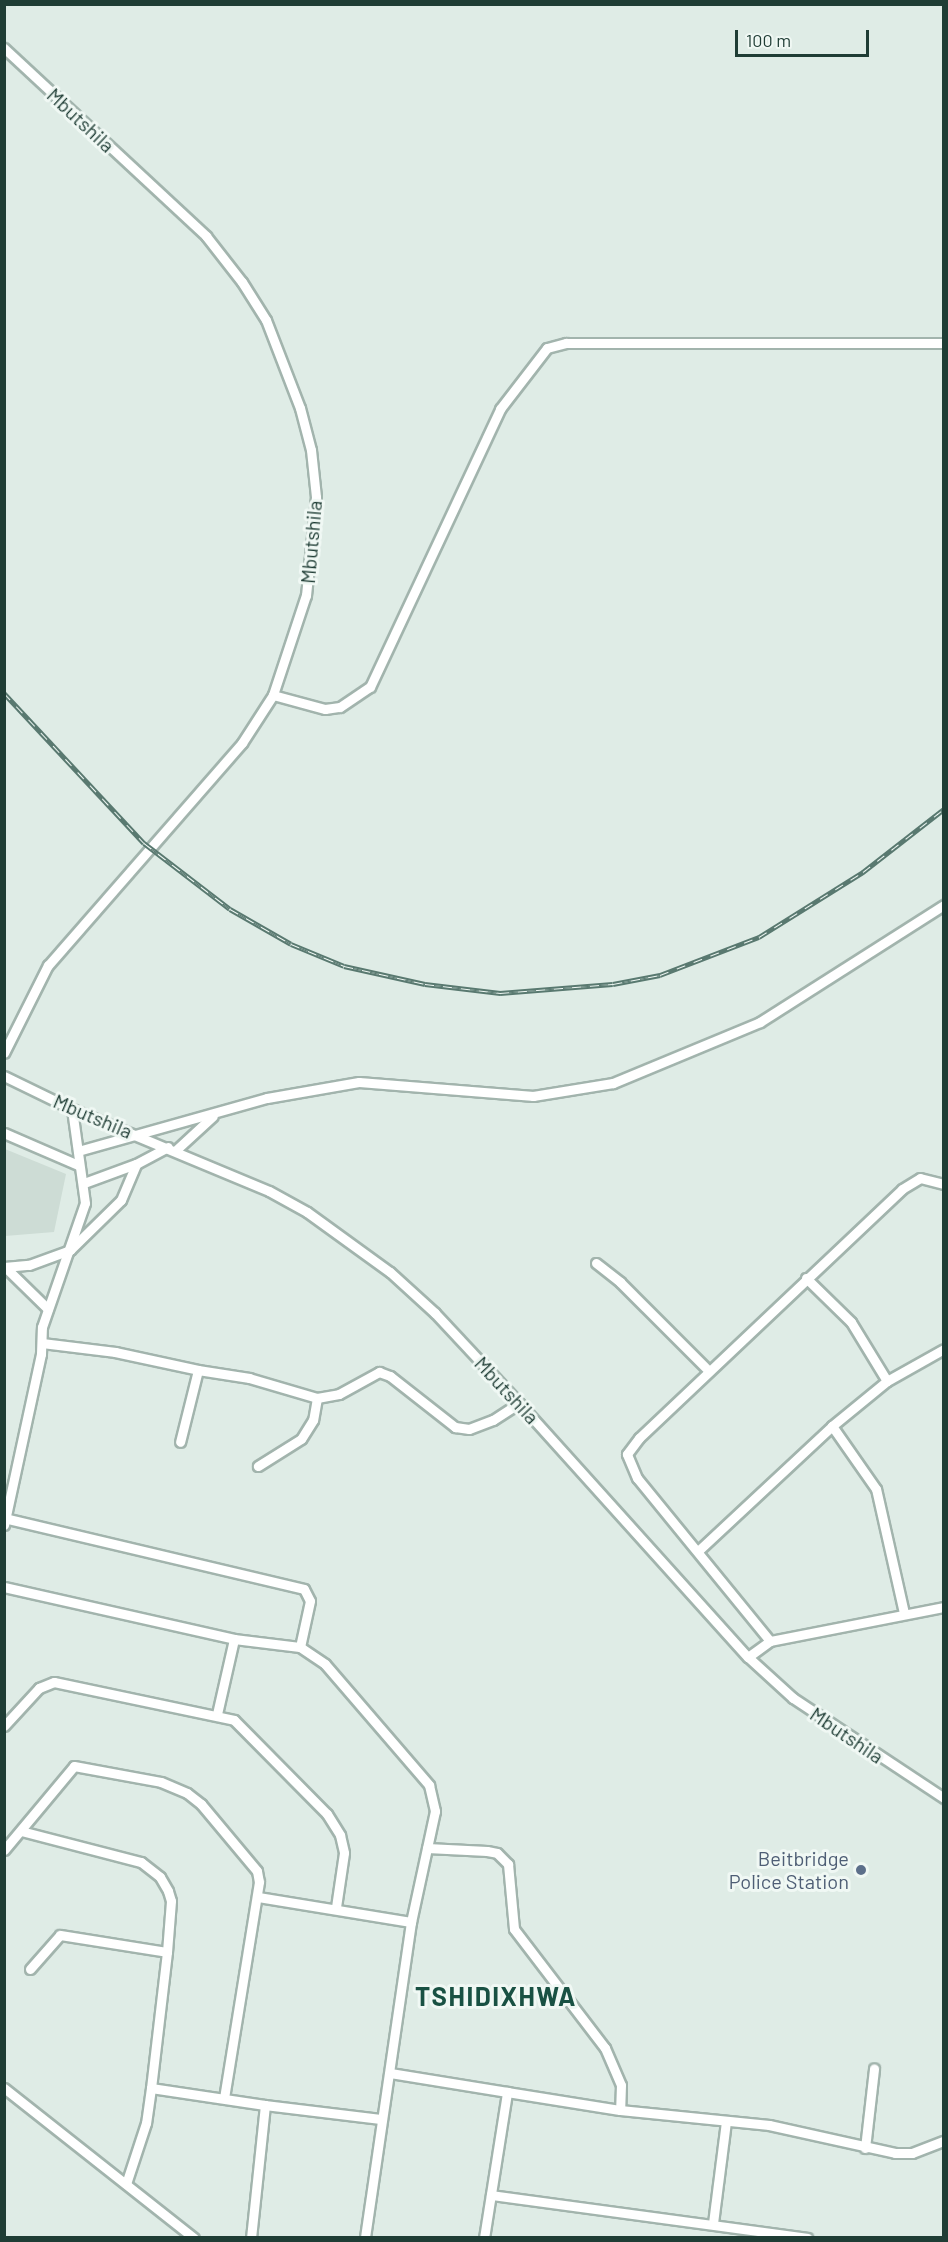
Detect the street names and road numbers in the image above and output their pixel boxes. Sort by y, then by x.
street label: Mbutshila [42,83,120,157]
street label: Mbutshila [295,499,327,585]
street label: Mbutshila [50,1089,136,1143]
street label: Mbutshila [470,1351,544,1429]
street label: Mbutshila [806,1702,888,1768]

